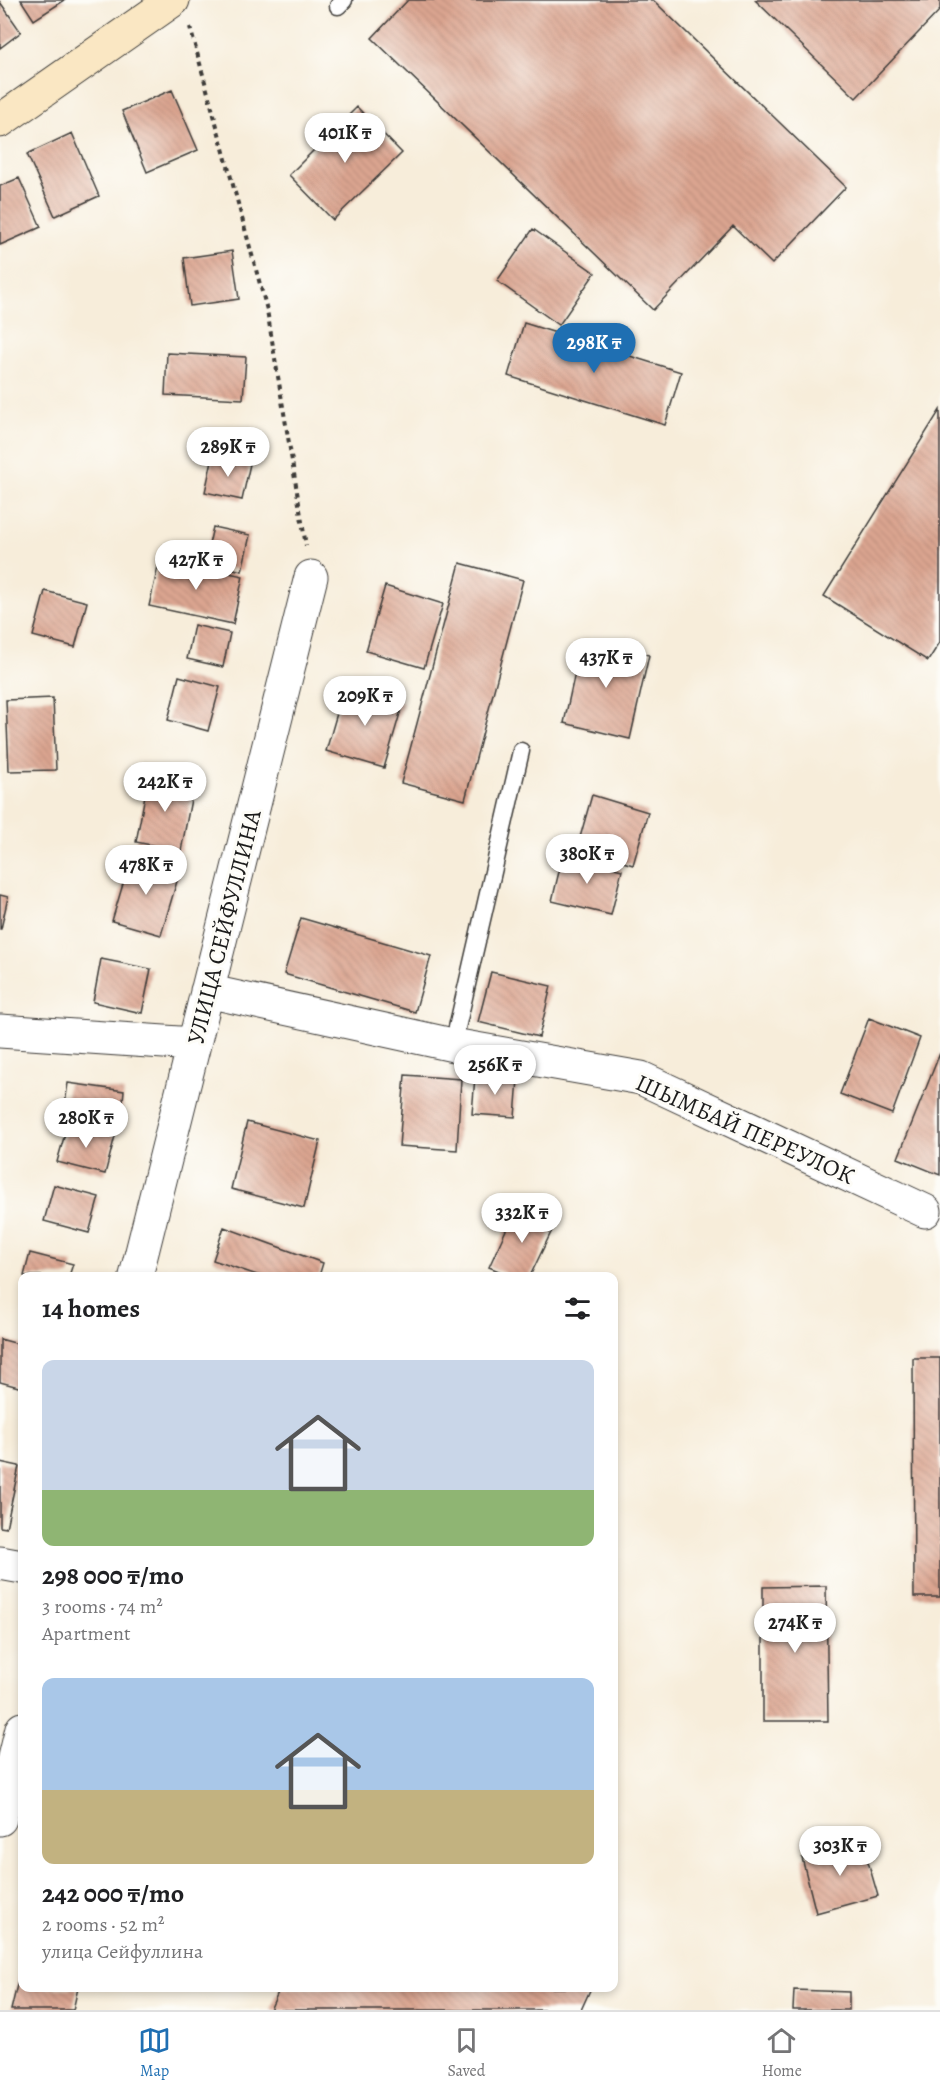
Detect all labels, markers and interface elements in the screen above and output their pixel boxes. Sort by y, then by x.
pin: 401K ₸ [296,113,394,164]
text: 401K ₸ [318,119,372,146]
pin: 298K ₸ [545,323,643,374]
text: 298K ₸ [567,329,621,356]
pin: 289K ₸ [179,427,277,478]
text: 289K ₸ [201,433,255,460]
pin: 427K ₸ [147,540,245,591]
text: 427K ₸ [169,546,223,573]
pin: 437K ₸ [557,638,655,689]
text: 437K ₸ [580,644,632,671]
pin: 209K ₸ [316,676,414,727]
text: 209K ₸ [337,682,393,709]
pin: 242K ₸ [116,762,214,813]
text: 242K ₸ [137,768,193,795]
street label: УЛИЦА СЕЙФУЛЛИНА [179,805,269,1048]
pin: 380K ₸ [538,834,636,885]
text: 380K ₸ [560,840,614,867]
pin: 478K ₸ [97,845,195,896]
text: 478K ₸ [119,851,173,878]
pin: 256K ₸ [446,1045,544,1096]
text: 256K ₸ [468,1051,522,1078]
street label: ШЫМБАЙ ПЕРЕУЛОК [631,1066,860,1192]
pin: 280K ₸ [37,1098,135,1149]
text: 280K ₸ [58,1104,114,1131]
pin: 332K ₸ [473,1193,571,1244]
text: 332K ₸ [495,1199,549,1226]
text: 14 homes [42,1291,140,1326]
icon: filters [561,1292,594,1325]
icon: home [264,1399,372,1507]
text: 298 000 ₸/mo [42,1558,184,1593]
text: 3 rooms · 74 m² [42,1593,163,1620]
pin: 274K ₸ [746,1603,844,1654]
text: 274K ₸ [768,1609,822,1636]
text: Apartment [42,1620,131,1647]
icon: home [264,1717,372,1825]
pin: 303K ₸ [791,1826,889,1877]
text: 303K ₸ [813,1832,867,1859]
text: 242 000 ₸/mo [42,1876,184,1911]
text: 2 rooms · 52 m² [42,1911,165,1938]
text: улица Сейфуллина [42,1938,203,1965]
tab: Map [138,2024,171,2082]
tab: Saved [447,2024,485,2082]
tab: Home [762,2024,802,2082]

